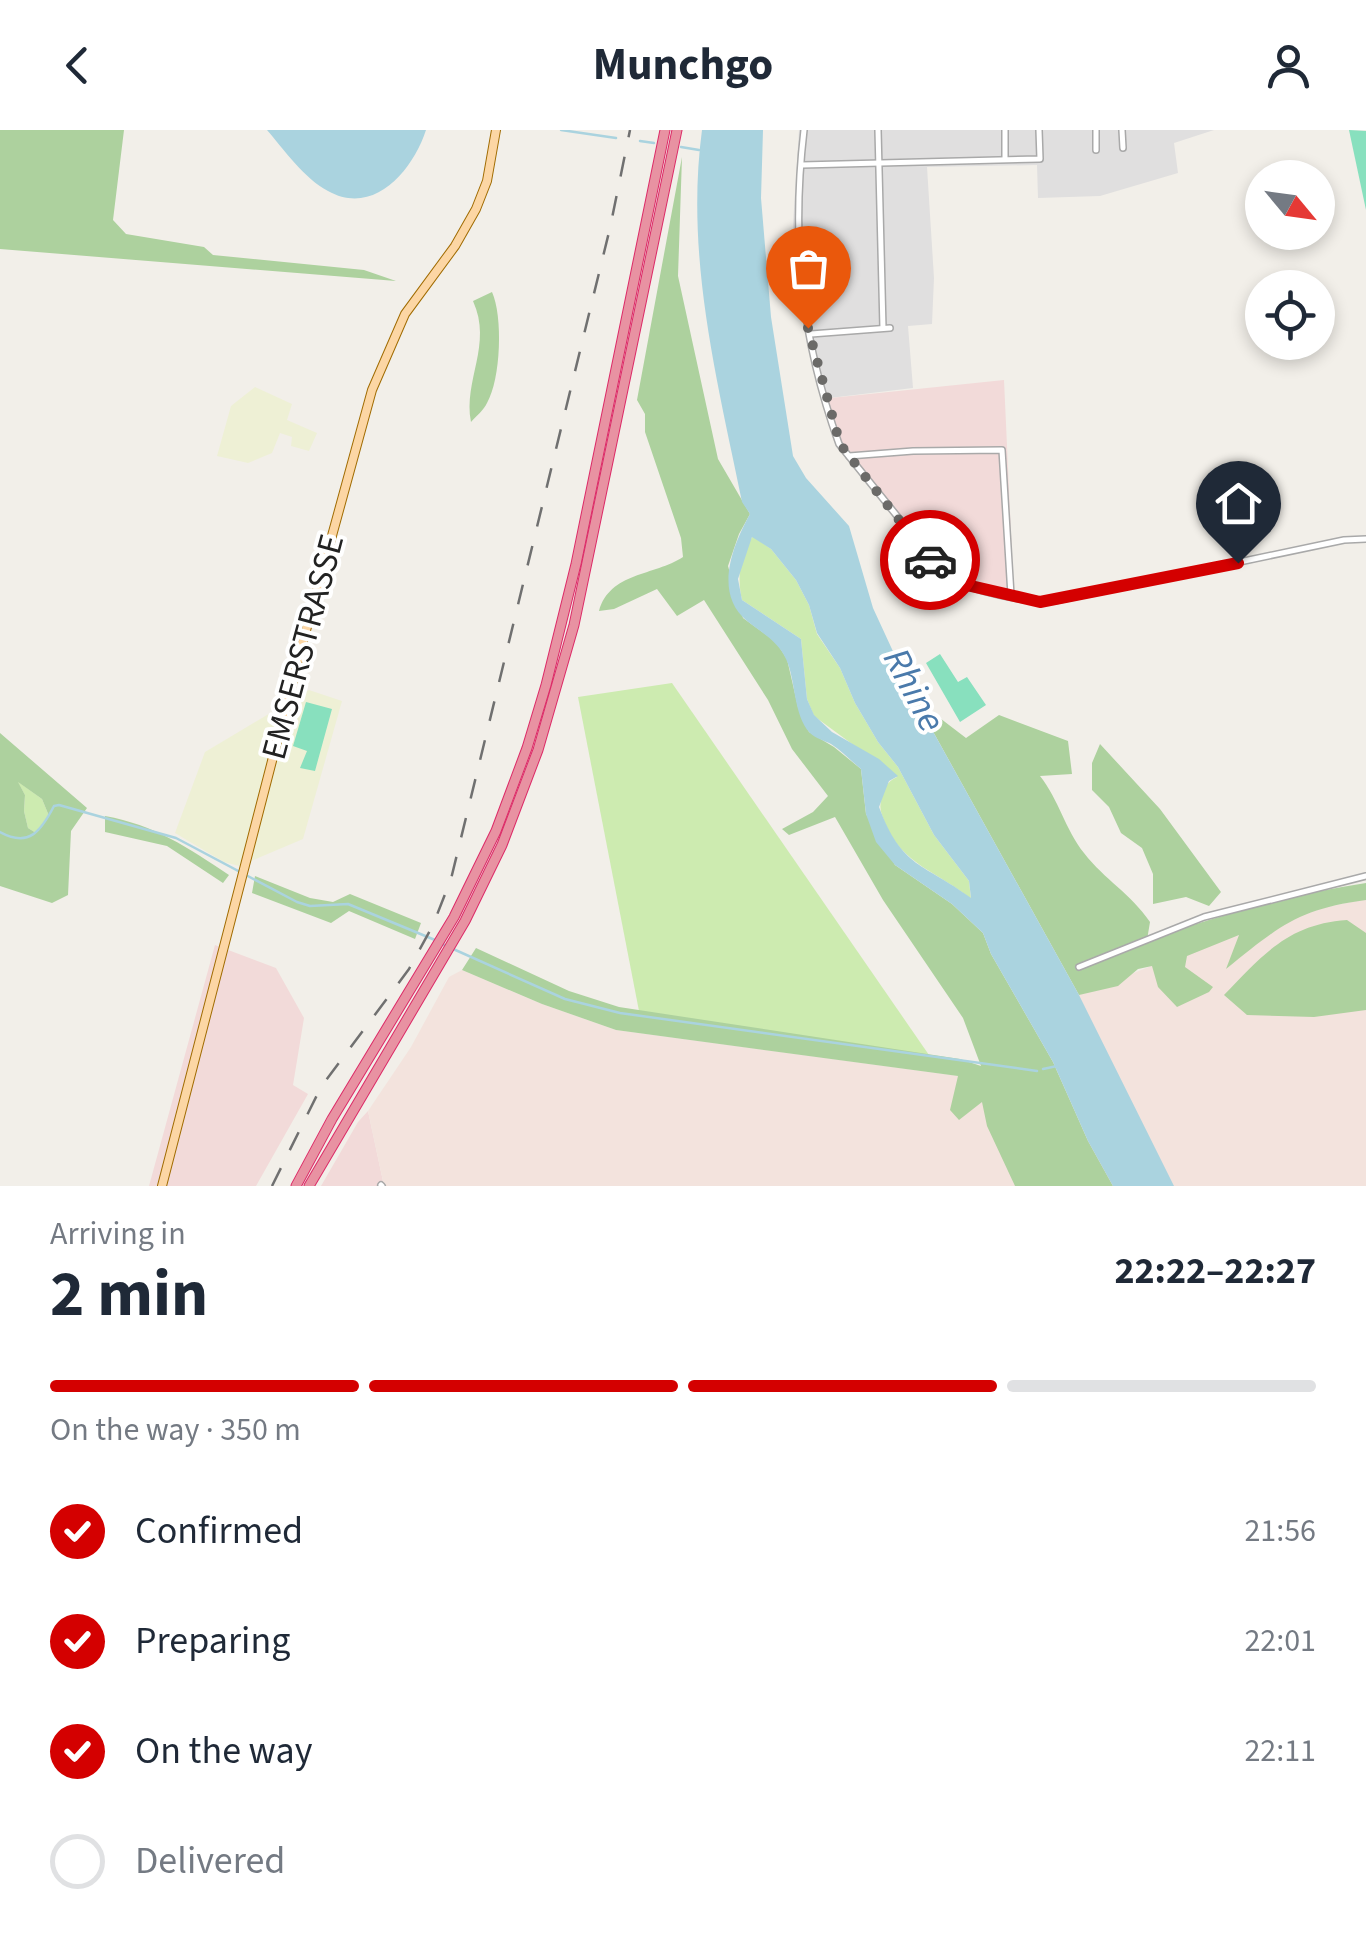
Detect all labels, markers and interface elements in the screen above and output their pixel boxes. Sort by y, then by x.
text: Munchgo [593,33,773,97]
icon: back [50,38,105,93]
icon: person [1261,38,1316,93]
north arrow [1245,160,1335,250]
map controls [1245,160,1335,360]
pin [766,226,851,329]
icon: bag [781,241,836,296]
button: locate [1245,270,1335,360]
pin [1196,461,1281,564]
icon: home [1211,476,1266,531]
courier [880,510,980,610]
street label: EMSERSTRASSE [249,529,357,765]
icon: car [903,533,958,588]
water label: Rhine [869,638,959,742]
text: Arriving in [50,1211,186,1257]
text: 22:22–22:27 [1114,1244,1316,1298]
text: 2 min [50,1248,208,1341]
text: On the way · 350 m [50,1407,301,1453]
icon: check [50,1504,105,1559]
text: Confirmed [135,1504,303,1558]
text: 21:56 [1244,1508,1316,1554]
icon: check [50,1614,105,1669]
text: Preparing [135,1614,290,1668]
text: 22:01 [1244,1618,1316,1664]
icon: check [50,1724,105,1779]
text: On the way [135,1724,312,1778]
text: 22:11 [1244,1728,1316,1774]
text: Delivered [135,1834,285,1888]

